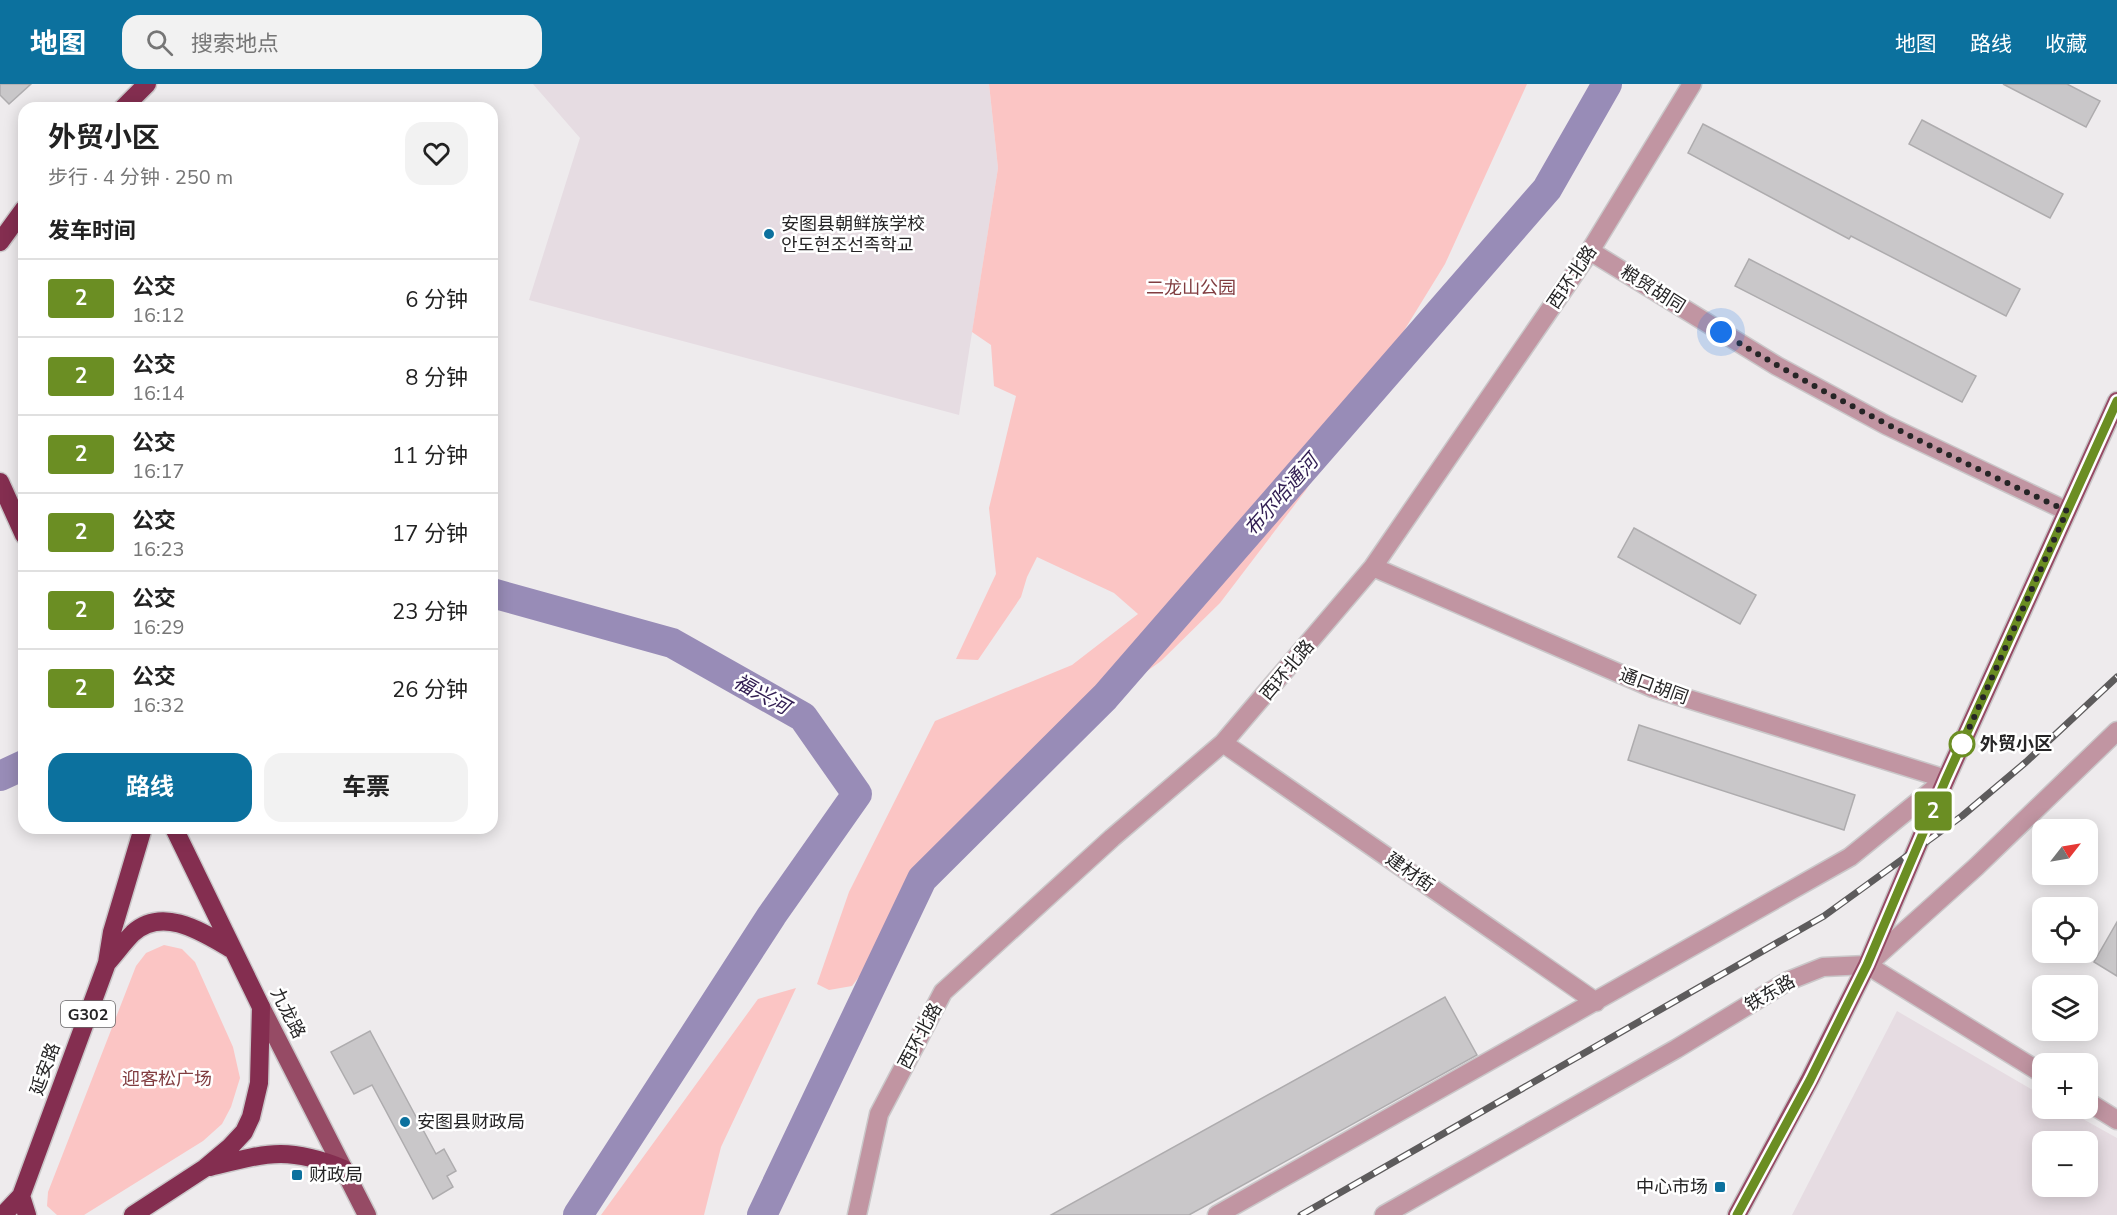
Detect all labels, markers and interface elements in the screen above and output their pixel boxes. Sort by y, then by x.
search box [122,15,542,69]
text: 地图 [30,25,86,63]
icon: search [143,26,176,59]
text: 搜索地点 [191,29,279,59]
text: 地图 [1895,30,1937,58]
text: 路线 [1970,30,2012,58]
text: 收藏 [2045,30,2087,58]
text: 外贸小区 [48,119,160,157]
button: heart [405,122,468,185]
text: 步行 · 4 分钟 · 250 m [48,164,233,191]
place label: 安图县朝鲜族学校 안도현조선족학교 [781,212,925,257]
text: 发车时间 [48,216,136,246]
marker: 安图县朝鲜族学校 안도현조선족학교 [762,227,776,241]
street label: 西环北路 [1542,240,1602,314]
street label: 粮贸胡同 [1616,260,1690,318]
text: 公交 [132,272,176,302]
park label: 二龙山公园 [1146,276,1236,300]
text: 2 [75,284,87,312]
text: 6 分钟 [405,285,468,315]
text: 16:12 [132,302,185,329]
your location [1706,317,1736,347]
text: 公交 [132,350,176,380]
text: 2 [75,362,87,390]
text: 8 分钟 [405,363,468,393]
text: 16:14 [132,380,185,407]
text: 公交 [132,428,176,458]
text: 2 [75,440,87,468]
text: 11 分钟 [392,441,468,471]
water label: 布尔哈通河 [1238,446,1327,542]
text: 16:17 [132,458,185,485]
text: 公交 [132,506,176,536]
text: 2 [75,518,87,546]
text: 17 分钟 [392,519,468,549]
text: 16:23 [132,536,185,563]
text: 公交 [132,584,176,614]
text: 2 [75,596,87,624]
text: 23 分钟 [392,597,468,627]
text: 16:29 [132,614,185,641]
street label: 西环北路 [1255,635,1319,705]
text: 公交 [132,662,176,692]
street label: 通口胡同 [1616,662,1692,710]
water label: 福兴河 [729,668,798,723]
text: 2 [75,674,87,702]
text: 26 分钟 [392,675,468,705]
text: 16:32 [132,692,185,719]
marker: 外贸小区 [1949,731,1975,757]
place label: 外贸小区 [1980,732,2052,756]
button: 路线 [48,753,252,822]
button: 车票 [264,753,468,822]
line badge: 2 [1914,792,1952,830]
text: 2 [1927,797,1939,825]
north arrow [2032,819,2098,885]
map controls [2032,819,2098,1197]
street label: 建材街 [1381,847,1439,897]
button: locate [2032,897,2098,963]
street label: 铁东路 [1741,969,1799,1017]
button: layers [2032,975,2098,1041]
street label: 九龙路 [265,983,311,1043]
street label: 西环北路 [893,999,947,1073]
road number: G302 [61,1001,115,1027]
street label: 延安路 [24,1040,66,1098]
button: + [2032,1053,2098,1119]
park label: 迎客松广场 [122,1067,212,1091]
place label: 安图县财政局 [417,1110,525,1134]
marker: 安图县财政局 [398,1115,412,1129]
button: − [2032,1131,2098,1197]
place label: 财政局 [309,1163,363,1187]
marker: 财政局 [290,1168,304,1182]
place label: 中心市场 [1636,1175,1708,1199]
marker: 中心市场 [1713,1180,1727,1194]

